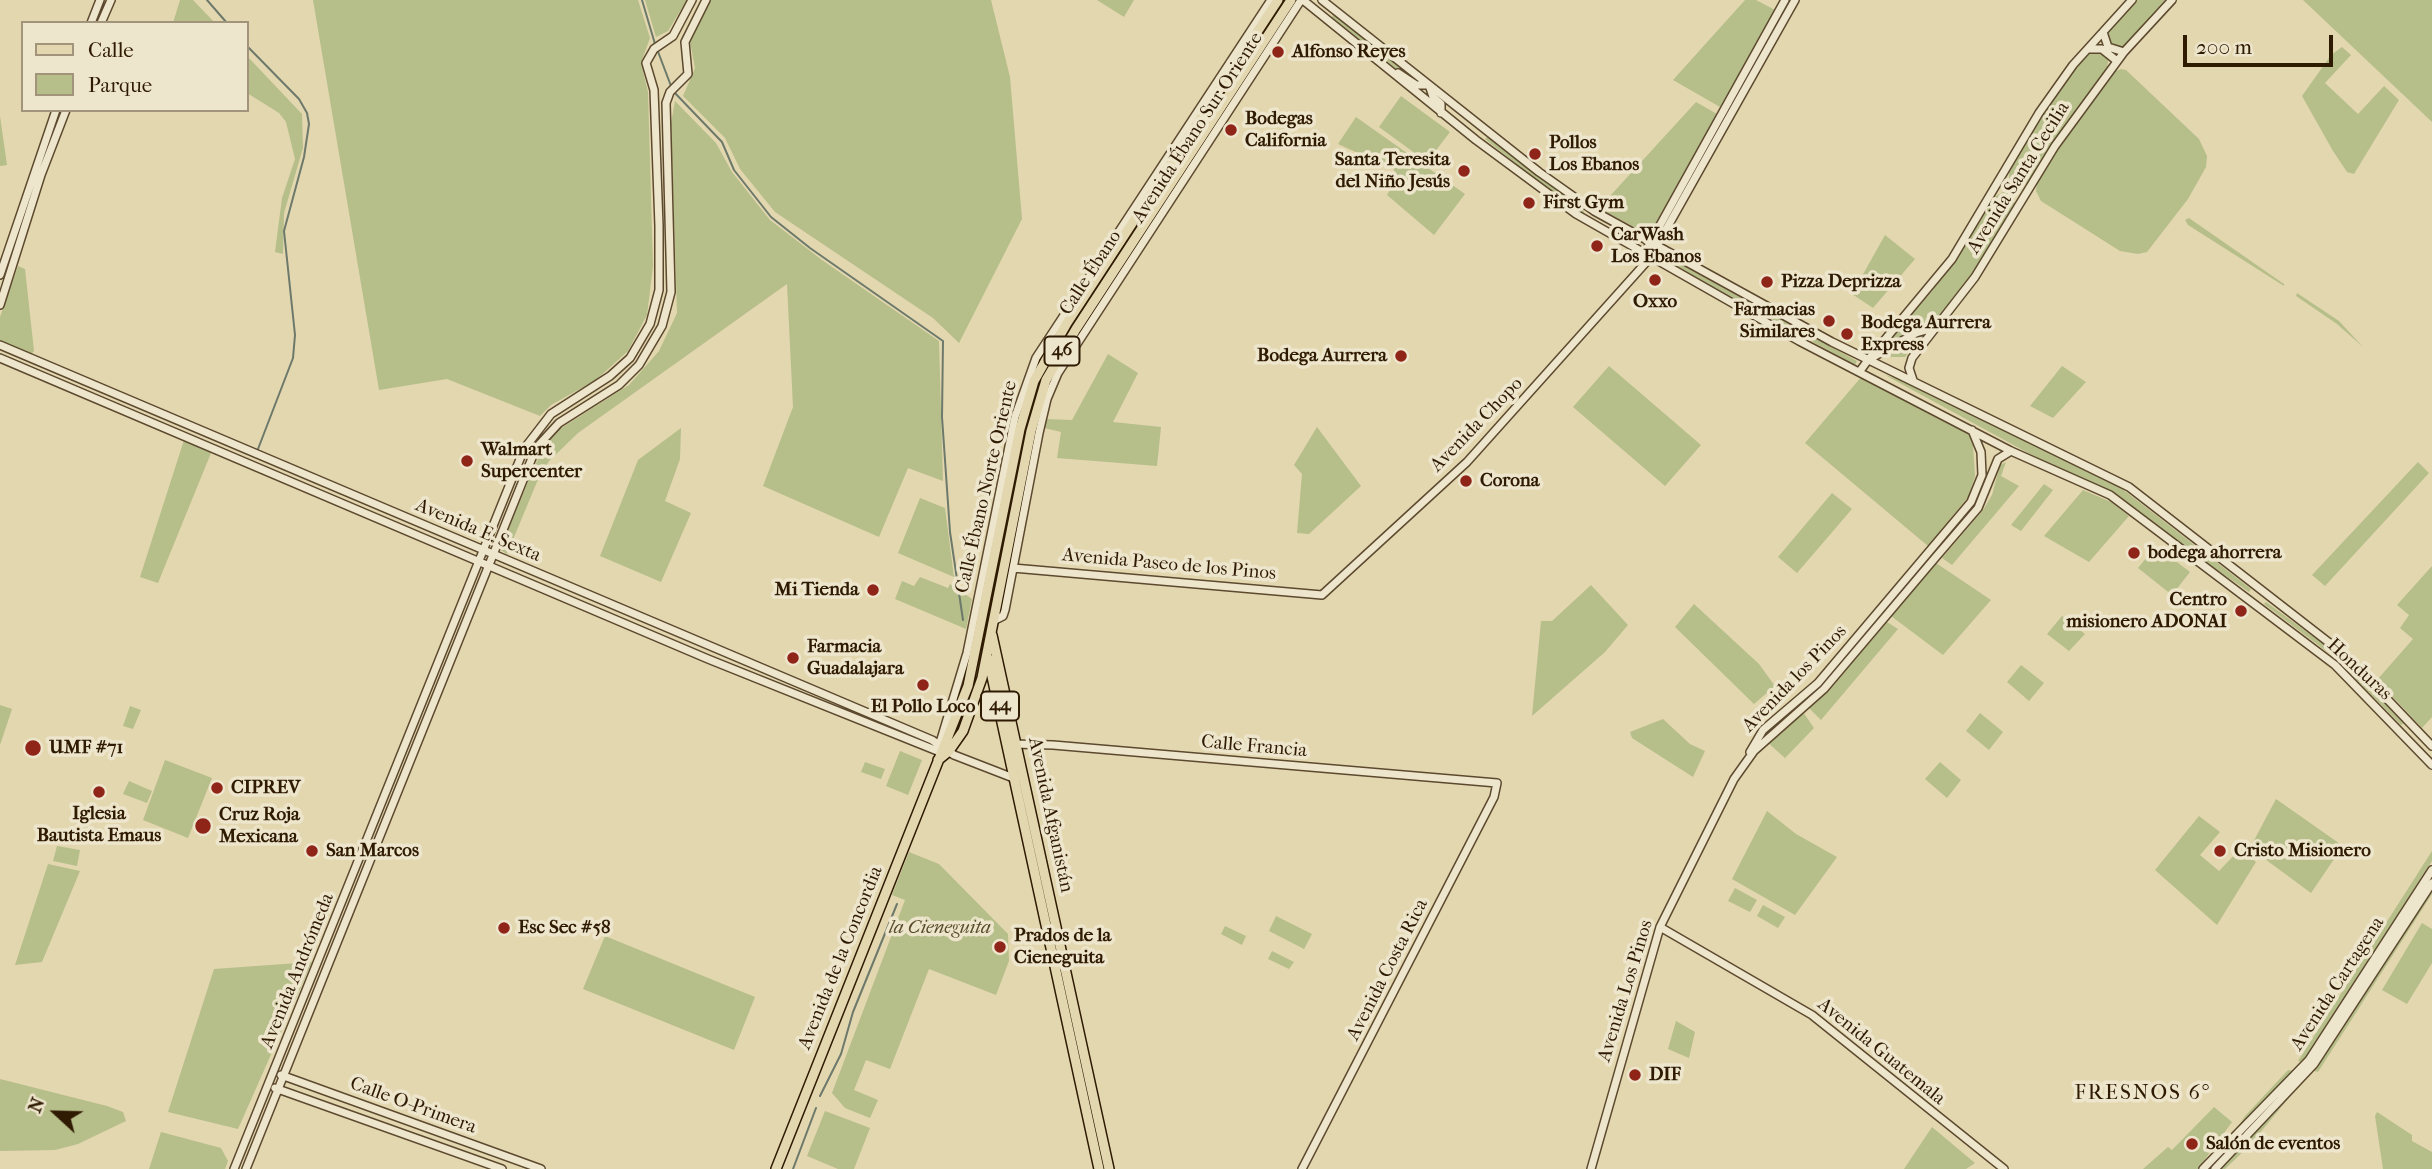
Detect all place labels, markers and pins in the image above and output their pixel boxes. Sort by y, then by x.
place label: Alfonso Reyes [1292,41,1406,63]
marker: Alfonso Reyes [1270,44,1286,60]
place label: Bodegas California [1245,108,1326,152]
marker: Bodegas California [1223,122,1239,138]
place label: Pollos Los Ebanos [1549,132,1639,176]
marker: Pollos Los Ebanos [1527,146,1543,162]
place label: Santa Teresita del Niño Jesús [1335,149,1450,193]
marker: Santa Teresita del Niño Jesús [1456,163,1472,179]
place label: First Gym [1543,192,1624,214]
marker: First Gym [1521,195,1537,211]
place label: CarWash Los Ebanos [1611,224,1701,268]
marker: CarWash Los Ebanos [1589,238,1605,254]
place label: Pizza Deprizza [1781,271,1901,293]
marker: Oxxo [1647,272,1663,288]
marker: Pizza Deprizza [1759,274,1775,290]
place label: Oxxo [1633,291,1677,313]
place label: Farmacias Similares [1734,299,1815,343]
place label: Bodega Aurrera Express [1861,312,1991,356]
marker: Farmacias Similares [1821,313,1837,329]
marker: Bodega Aurrera Express [1839,326,1855,342]
place label: Bodega Aurrera [1257,345,1387,367]
marker: Bodega Aurrera [1393,348,1409,364]
place label: Walmart Supercenter [481,439,582,483]
marker: Walmart Supercenter [459,453,475,469]
place label: Corona [1480,470,1540,492]
marker: Corona [1458,473,1474,489]
place label: bodega ahorrera [2148,542,2282,564]
marker: bodega ahorrera [2126,545,2142,561]
place label: Mi Tienda [775,579,859,601]
marker: Mi Tienda [865,582,881,598]
place label: Centro misionero ADONAI [2066,589,2227,633]
marker: Centro misionero ADONAI [2233,603,2249,619]
place label: Farmacia Guadalajara [807,636,904,680]
marker: Farmacia Guadalajara [785,650,801,666]
marker: El Pollo Loco [915,677,931,693]
place label: El Pollo Loco [871,696,975,718]
place label: UMF #71 [49,737,123,759]
marker: UMF #71 [23,738,43,758]
place label: CIPREV [231,777,300,799]
marker: CIPREV [209,780,225,796]
marker: Iglesia Bautista Emaus [91,784,107,800]
place label: Iglesia Bautista Emaus [37,803,161,847]
place label: Cruz Roja Mexicana [219,804,300,848]
marker: Cruz Roja Mexicana [193,816,213,836]
place label: San Marcos [326,840,419,862]
place label: Cristo Misionero [2234,840,2371,862]
marker: San Marcos [304,843,320,859]
marker: Cristo Misionero [2212,843,2228,859]
place label: Esc Sec #58 [518,917,610,939]
marker: Esc Sec #58 [496,920,512,936]
place label: Prados de la Cieneguita [1014,925,1111,969]
marker: Prados de la Cieneguita [992,939,1008,955]
place label: DIF [1649,1064,1681,1086]
marker: DIF [1627,1067,1643,1083]
place label: Salón de eventos [2206,1133,2340,1155]
marker: Salón de eventos [2184,1136,2200,1152]

